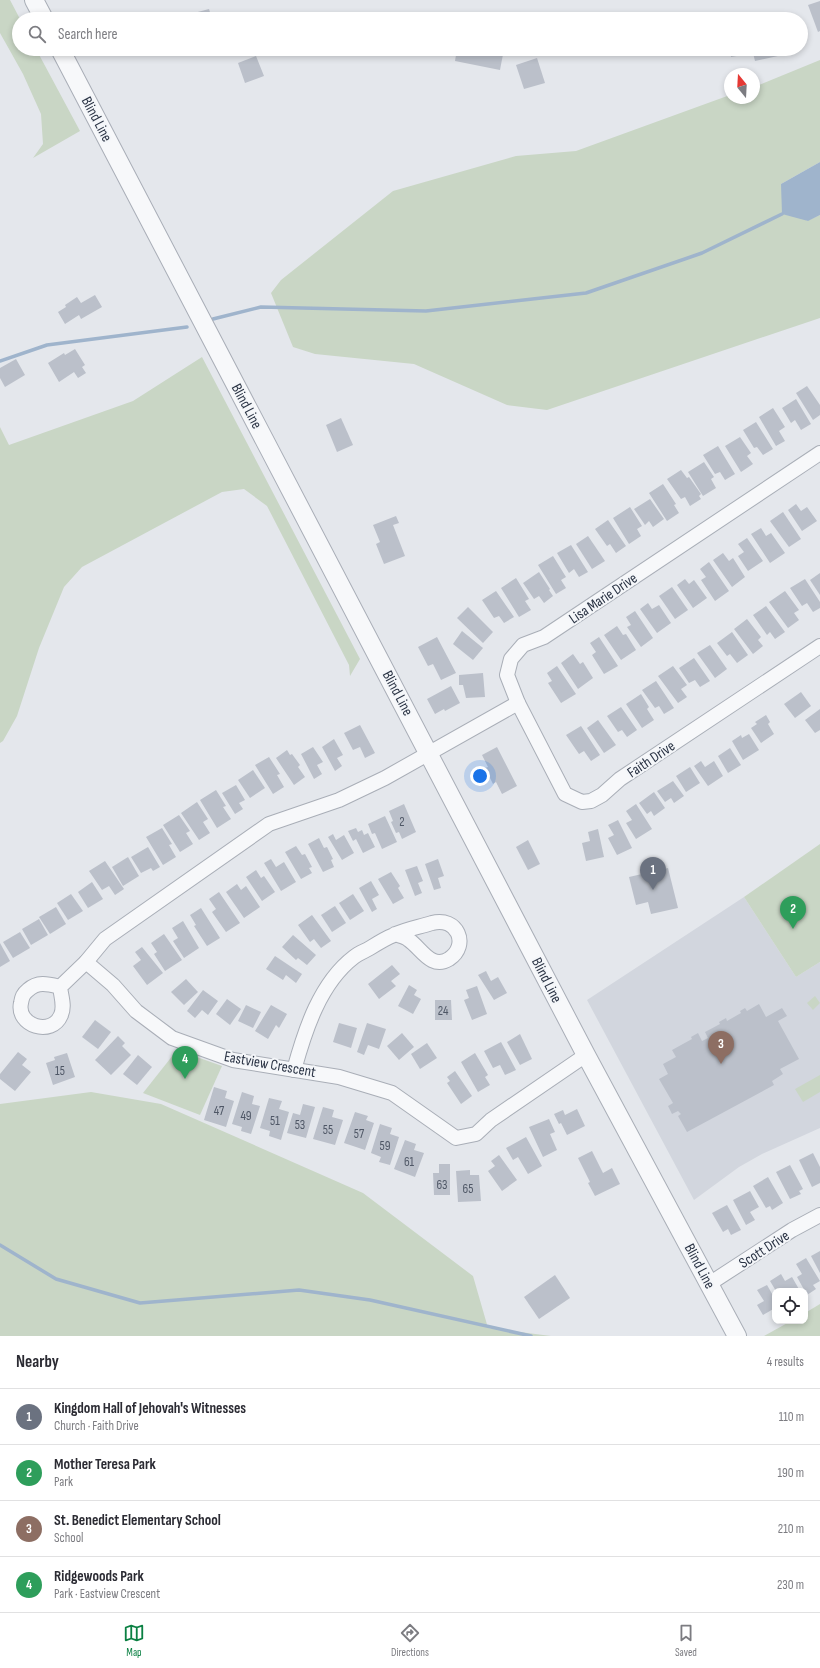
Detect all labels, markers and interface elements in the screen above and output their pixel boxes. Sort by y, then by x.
search box [12,12,808,56]
icon: search [26,23,48,45]
text: Search here [58,25,118,44]
north arrow [724,68,760,104]
street label: Blind Line [77,93,116,145]
street label: Blind Line [227,380,266,432]
street label: Lisa Marie Drive [566,569,641,628]
street label: Blind Line [378,667,417,719]
street label: Faith Drive [624,737,679,782]
your location [470,766,490,786]
house number: 2 [399,814,405,830]
pin: 1 [640,857,666,890]
pin: 2 [780,896,806,929]
street label: Blind Line [527,954,566,1006]
house number: 24 [438,1003,449,1019]
pin: 3 [708,1031,734,1064]
pin: 4 [172,1046,198,1079]
street label: Eastview Crescent [223,1047,318,1082]
house number: 15 [55,1063,65,1079]
house number: 47 [214,1103,225,1119]
house number: 49 [240,1108,252,1124]
house number: 51 [270,1113,280,1129]
house number: 53 [295,1117,305,1133]
house number: 55 [323,1122,333,1138]
house number: 57 [354,1126,365,1142]
house number: 59 [380,1138,391,1154]
house number: 61 [404,1154,415,1170]
house number: 63 [436,1177,448,1193]
house number: 65 [463,1181,473,1197]
street label: Scott Drive [735,1226,793,1273]
street label: Blind Line [680,1240,719,1292]
map controls [772,1288,808,1324]
button: locate [772,1288,808,1324]
text: Nearby [16,1352,59,1372]
text: 4 results [767,1354,804,1370]
text: Kingdom Hall of Jehovah's Witnesses [54,1399,246,1418]
text: 1 [26,1409,32,1425]
text: 110 m [779,1409,804,1425]
text: Church · Faith Drive [54,1418,139,1434]
text: Mother Teresa Park [54,1455,156,1474]
text: 2 [26,1465,32,1481]
text: 190 m [777,1465,804,1481]
text: Park [54,1474,73,1490]
text: St. Benedict Elementary School [54,1511,221,1530]
text: 3 [26,1521,32,1537]
text: 210 m [778,1521,804,1537]
text: School [54,1530,84,1546]
text: Ridgewoods Park [54,1567,144,1586]
text: 4 [26,1577,32,1593]
text: 230 m [777,1577,804,1593]
text: Park · Eastview Crescent [54,1586,160,1602]
tab: Map [123,1622,145,1659]
tab: Directions [391,1622,429,1659]
tab: Saved [675,1622,697,1659]

